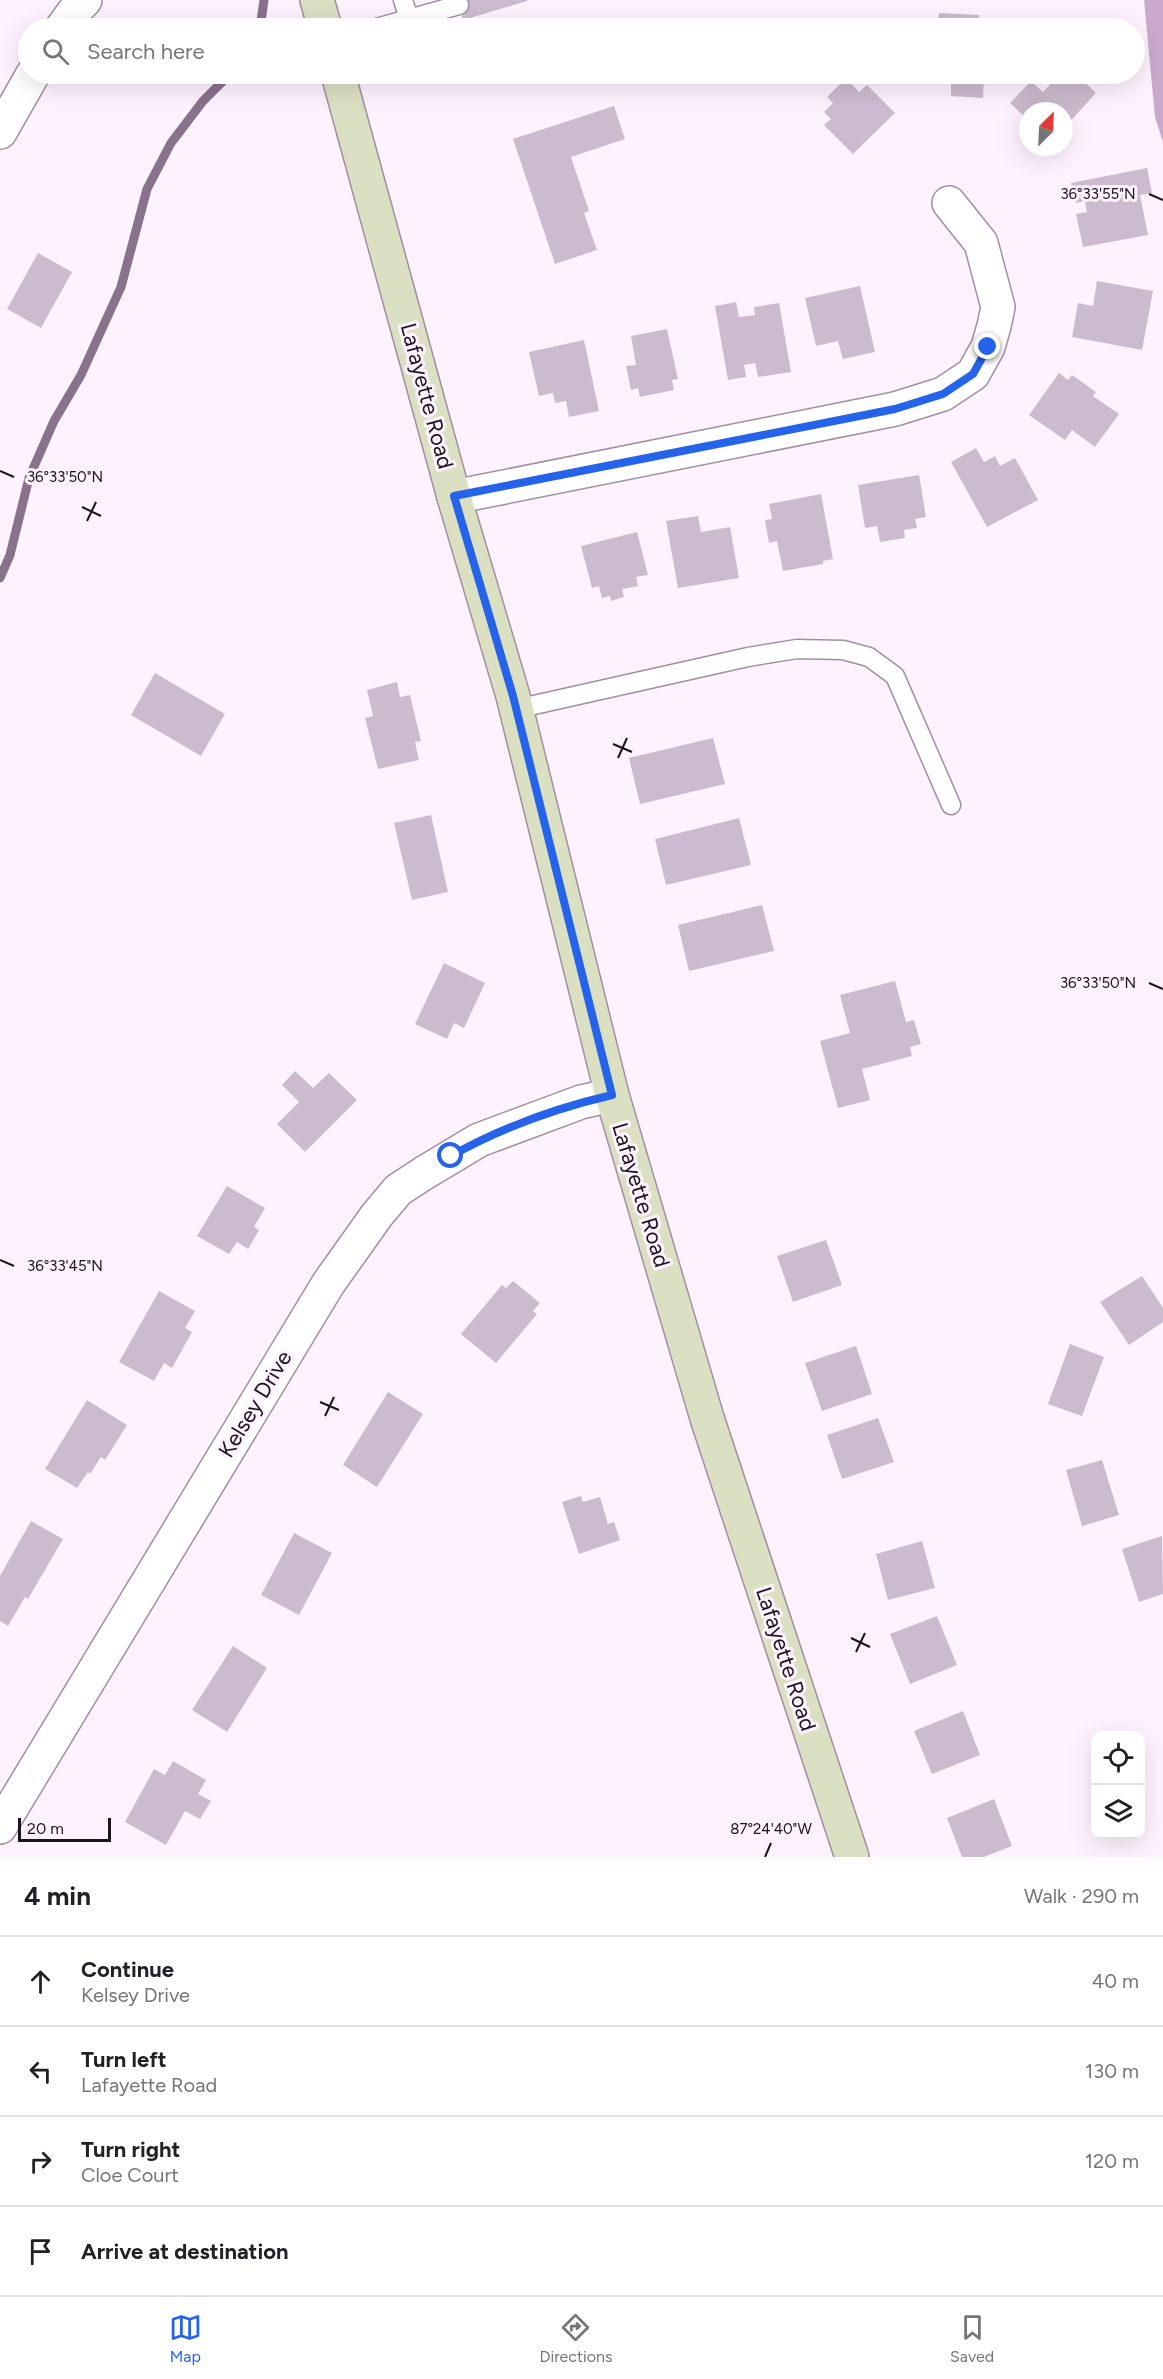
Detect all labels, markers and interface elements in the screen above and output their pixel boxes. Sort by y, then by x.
search box [18,18,1145,84]
icon: search [39,35,72,68]
text: Search here [87,38,205,65]
north arrow [1019,102,1073,156]
text: 36°33'55"N [1060,185,1136,203]
street label: Lafayette Road [395,320,459,472]
route end [974,333,1000,359]
text: 36°33'50"N [27,468,103,486]
text: 36°33'50"N [1060,974,1136,992]
street label: Lafayette Road [606,1119,676,1271]
route start [437,1142,463,1168]
text: 36°33'45"N [27,1257,103,1275]
street label: Kelsey Drive [213,1346,297,1462]
street label: Lafayette Road [750,1584,822,1734]
map controls [1091,1731,1145,1839]
button: locate [1091,1731,1145,1785]
button: layers [1091,1785,1145,1839]
scale bar [18,1815,111,1842]
text: 20 m [27,1819,64,1838]
text: 87°24'40"W [730,1820,812,1838]
text: 4 min [24,1880,91,1912]
text: Walk · 290 m [1024,1884,1139,1908]
text: Continue [81,1956,174,1983]
icon: ahead [24,1965,57,1998]
text: 40 m [1092,1969,1139,1993]
text: Kelsey Drive [81,1983,190,2007]
text: Turn left [81,2046,167,2073]
icon: left [24,2055,57,2088]
text: 130 m [1085,2059,1139,2083]
text: Lafayette Road [81,2073,217,2097]
text: Turn right [81,2136,180,2163]
icon: right [24,2145,57,2178]
text: 120 m [1085,2149,1139,2173]
text: Cloe Court [81,2163,179,2187]
icon: arrive [24,2235,57,2268]
text: Arrive at destination [81,2238,289,2265]
tab: Map [169,2311,202,2366]
tab: Directions [539,2311,612,2366]
tab: Saved [950,2311,994,2366]

